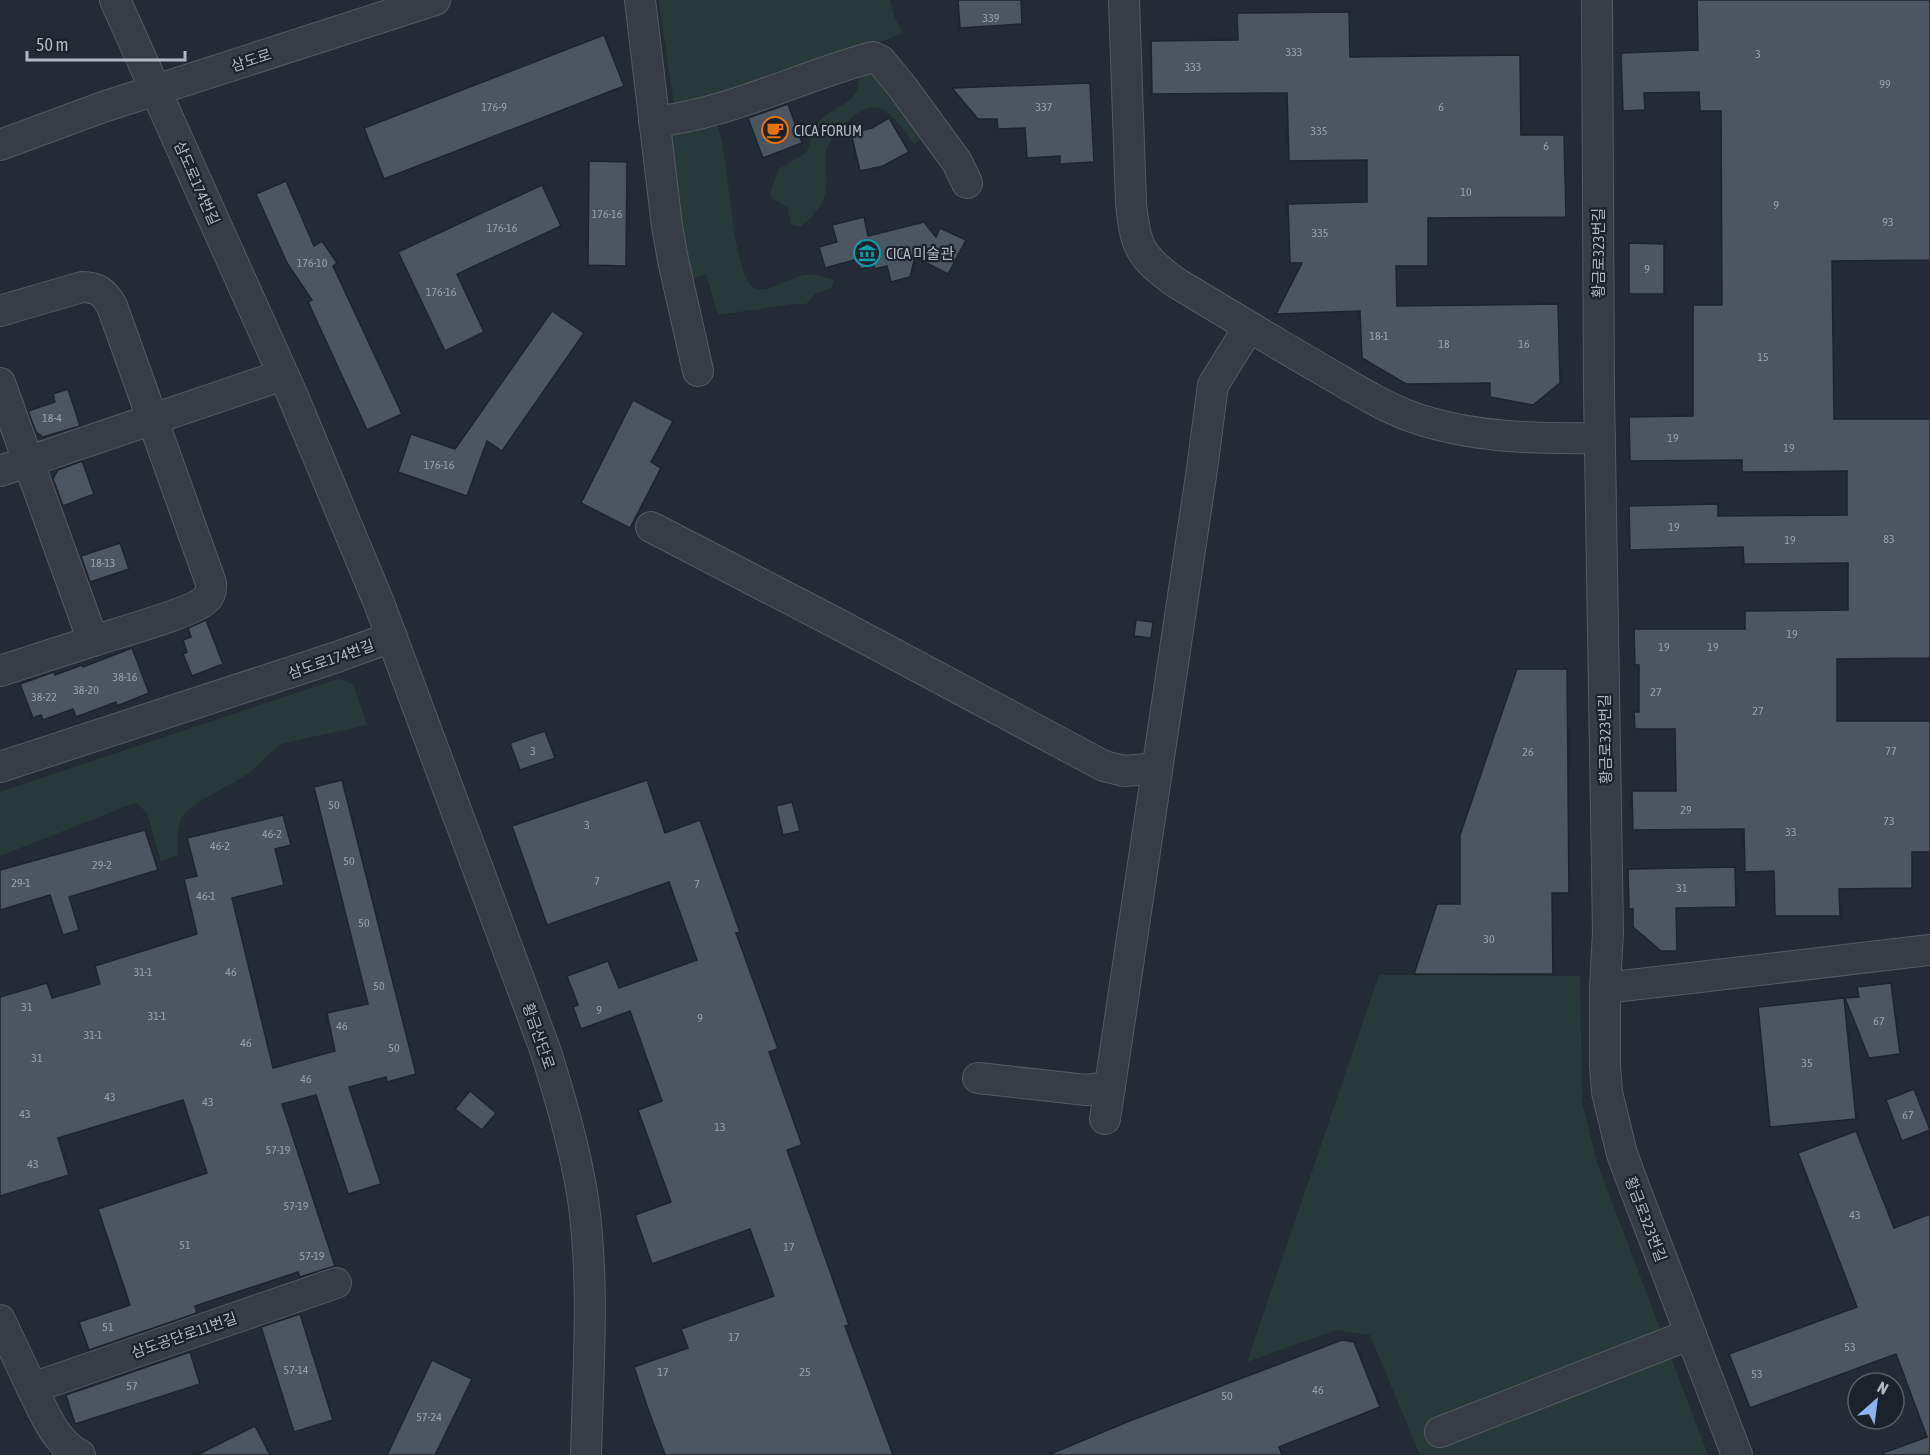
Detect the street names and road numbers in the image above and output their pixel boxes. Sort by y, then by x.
street label: 삼도로 [229,46,273,74]
street label: 삼도로174번길 [171,138,223,228]
street label: 황금로323번길 [1590,208,1607,298]
street label: 삼도로174번길 [286,636,376,682]
street label: 황금로323번길 [1596,694,1614,784]
street label: 황금산단로 [520,1001,558,1071]
street label: 황금로323번길 [1622,1174,1670,1264]
street label: 삼도공단로11번길 [129,1309,239,1361]

